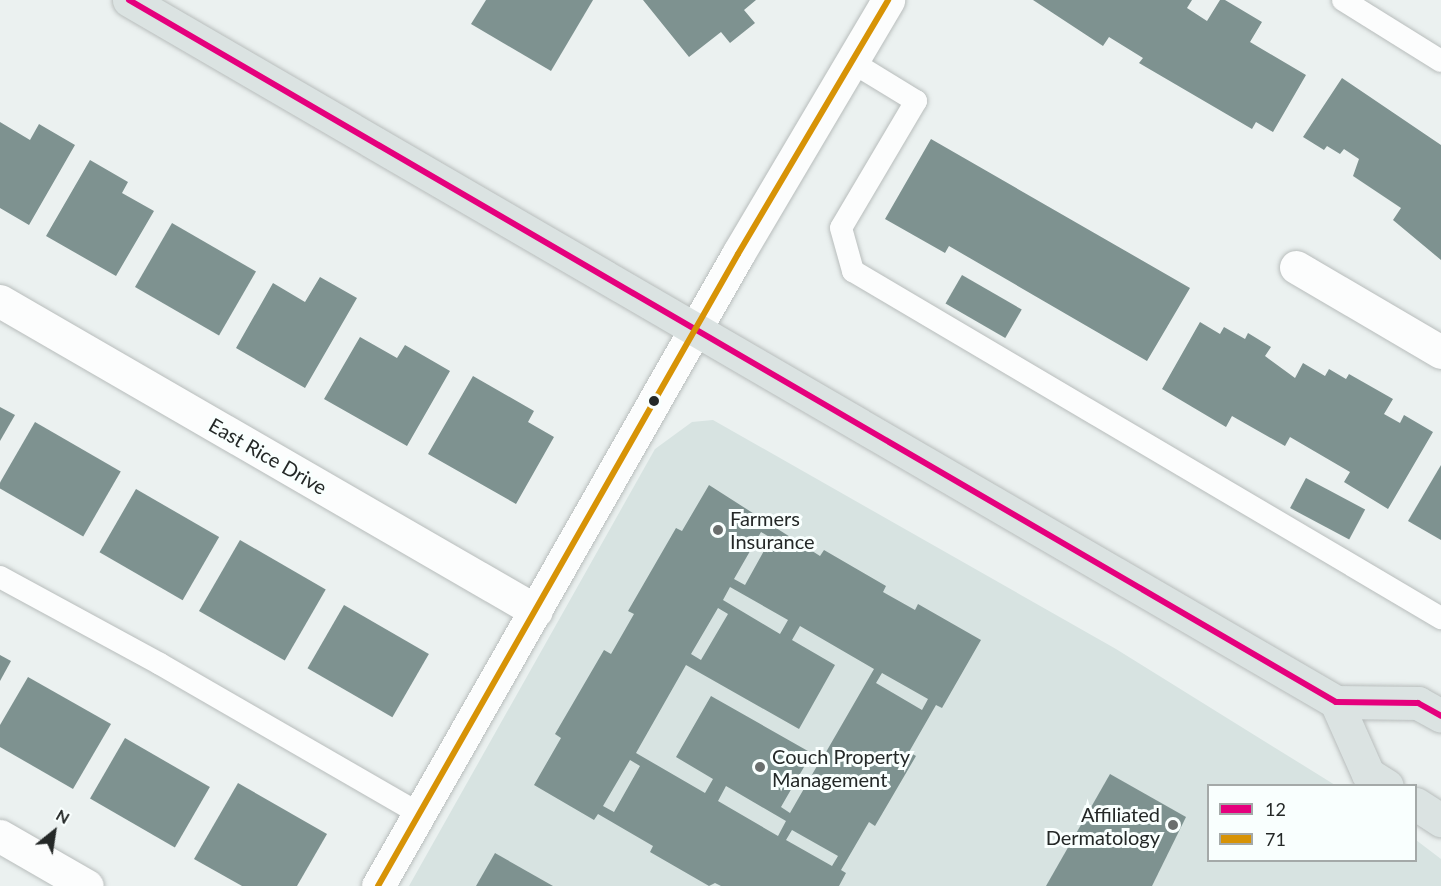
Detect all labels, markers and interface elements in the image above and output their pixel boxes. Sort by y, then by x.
unlabelled marker [648,395,660,407]
street label: East Rice Drive [205,413,331,499]
place label: Farmers Insurance [730,506,815,553]
marker: Farmers Insurance [711,523,725,537]
place label: Couch Property Management [772,744,910,791]
marker: Couch Property Management [753,760,767,774]
legend [1207,784,1417,862]
text: 12 [1265,798,1286,820]
north arrow [24,802,84,862]
place label: Affiliated Dermatology [1046,802,1160,849]
text: N [53,805,73,827]
marker: Affiliated Dermatology [1164,816,1182,834]
text: 71 [1265,828,1286,850]

